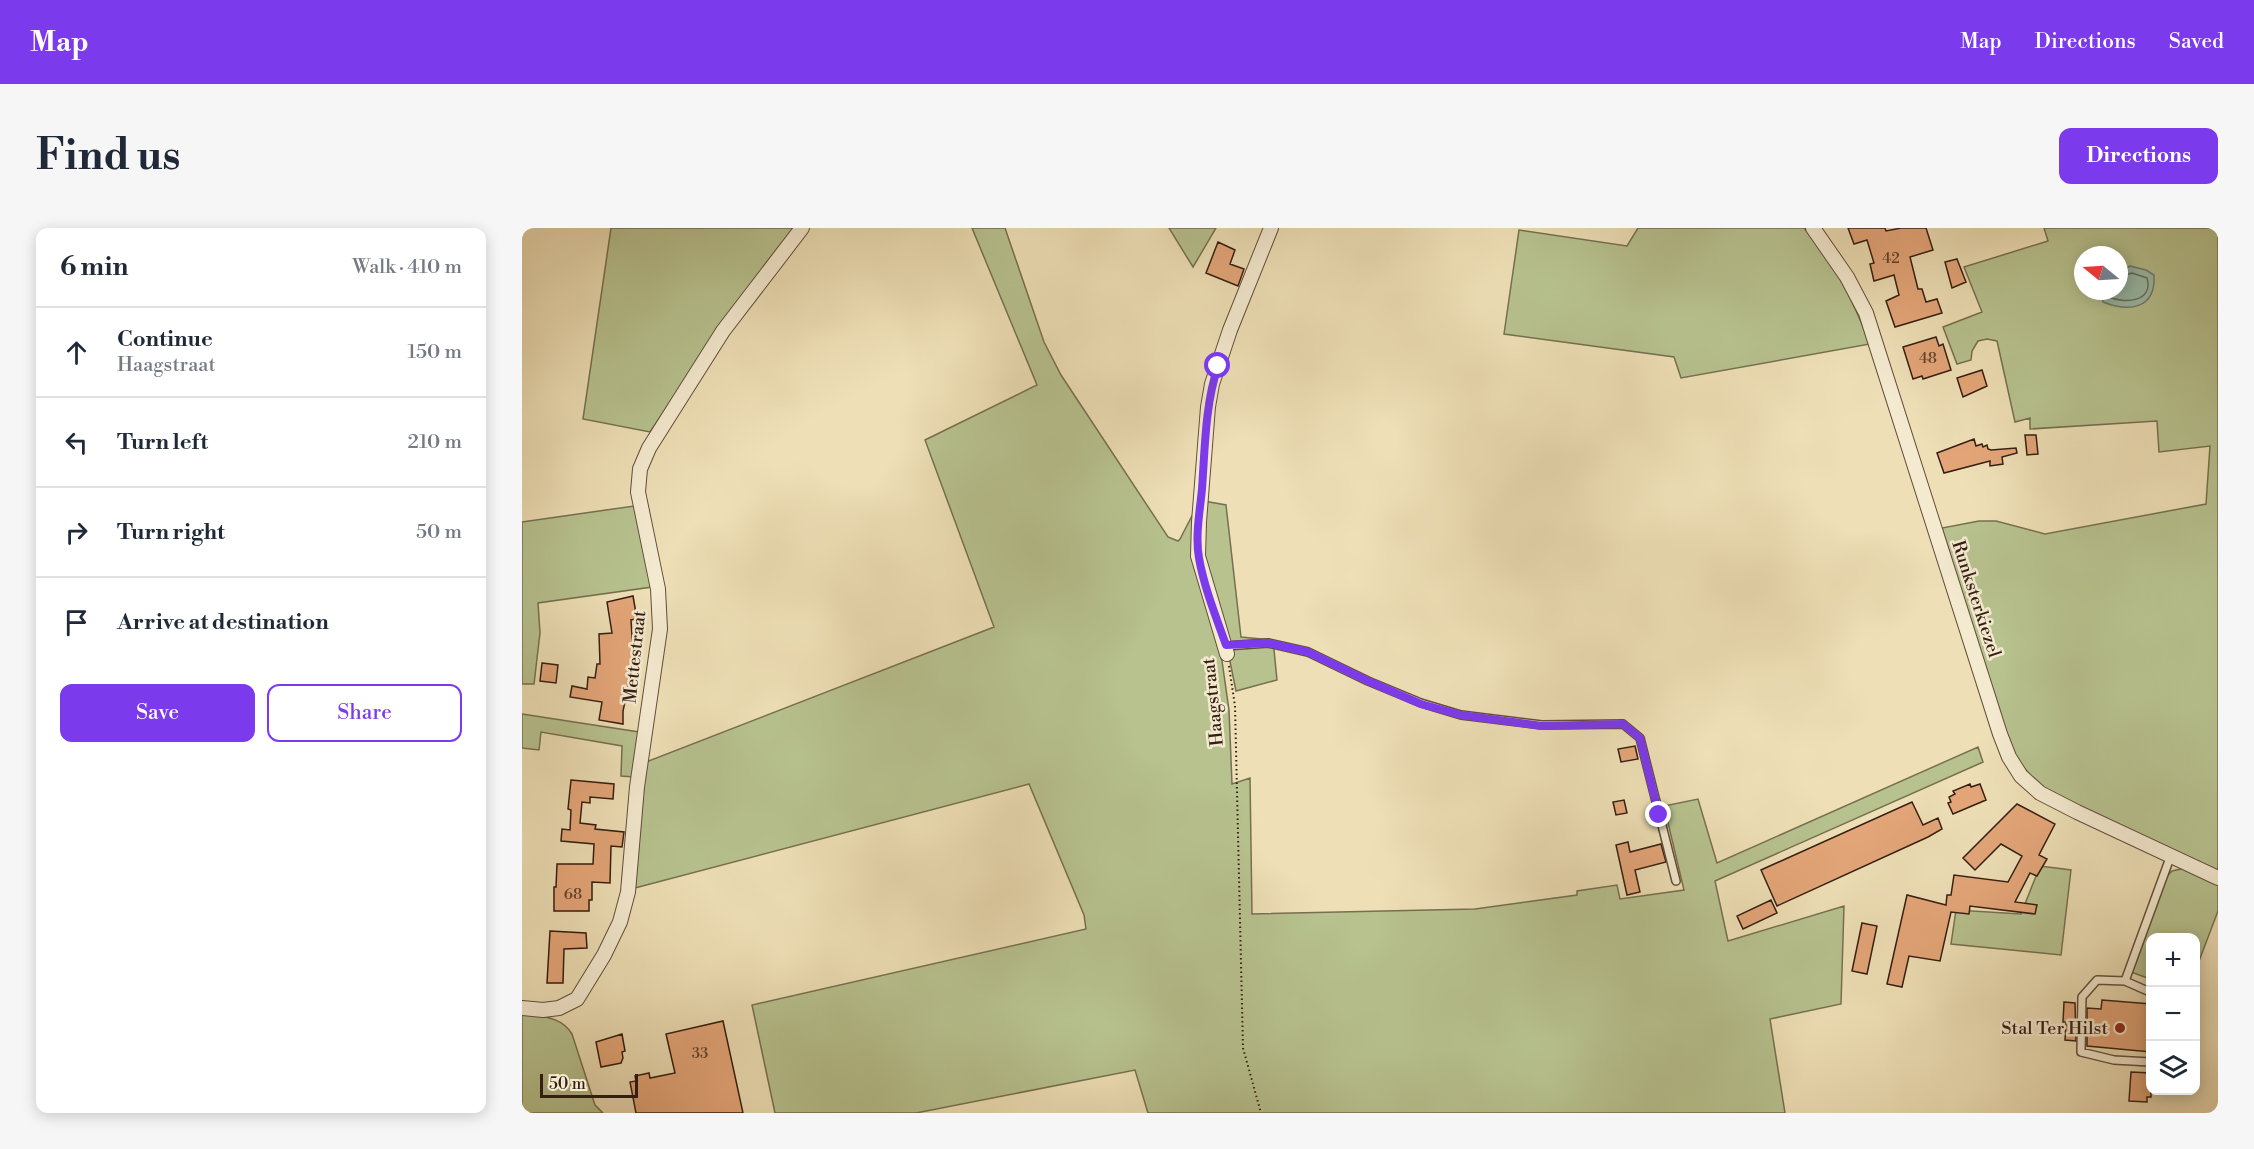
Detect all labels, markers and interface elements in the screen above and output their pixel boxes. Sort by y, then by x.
text: Map [30,25,89,60]
text: Map [1960,29,2002,55]
text: Directions [2035,29,2136,55]
text: Saved [2169,29,2224,55]
button: Directions [2059,128,2218,184]
text: Find us [36,130,180,183]
north arrow [2074,246,2128,300]
house number: 42 [1882,249,1900,268]
text: 6 min [60,251,128,283]
text: Walk · 410 m [352,255,462,280]
text: Continue [117,326,213,353]
icon: ahead [60,336,93,369]
text: 150 m [407,340,462,365]
house number: 48 [1919,349,1937,368]
route start [1204,352,1230,378]
text: Haagstraat [117,353,216,378]
icon: left [60,426,93,459]
text: Turn left [117,429,208,456]
text: 210 m [407,430,462,455]
icon: right [60,516,93,549]
text: Turn right [117,519,225,546]
text: 50 m [416,520,462,545]
street label: Runksterkiezel [1946,537,2006,661]
icon: arrive [60,606,93,639]
text: Arrive at destination [117,609,329,636]
street label: Mettestraat [619,609,651,705]
street label: Haagstraat [1197,656,1229,747]
button: Save [60,684,255,742]
button: Share [267,684,462,742]
route end [1645,801,1671,827]
house number: 68 [564,885,582,904]
map controls [2146,933,2200,1095]
button: + [2146,933,2200,987]
button: − [2146,987,2200,1041]
place label: Stal Ter Hilst [2001,1017,2109,1040]
marker: Stal Ter Hilst [2113,1021,2127,1035]
button: layers [2146,1041,2200,1095]
house number: 33 [692,1044,708,1063]
scale bar [540,1071,638,1098]
text: 50 m [549,1074,586,1094]

